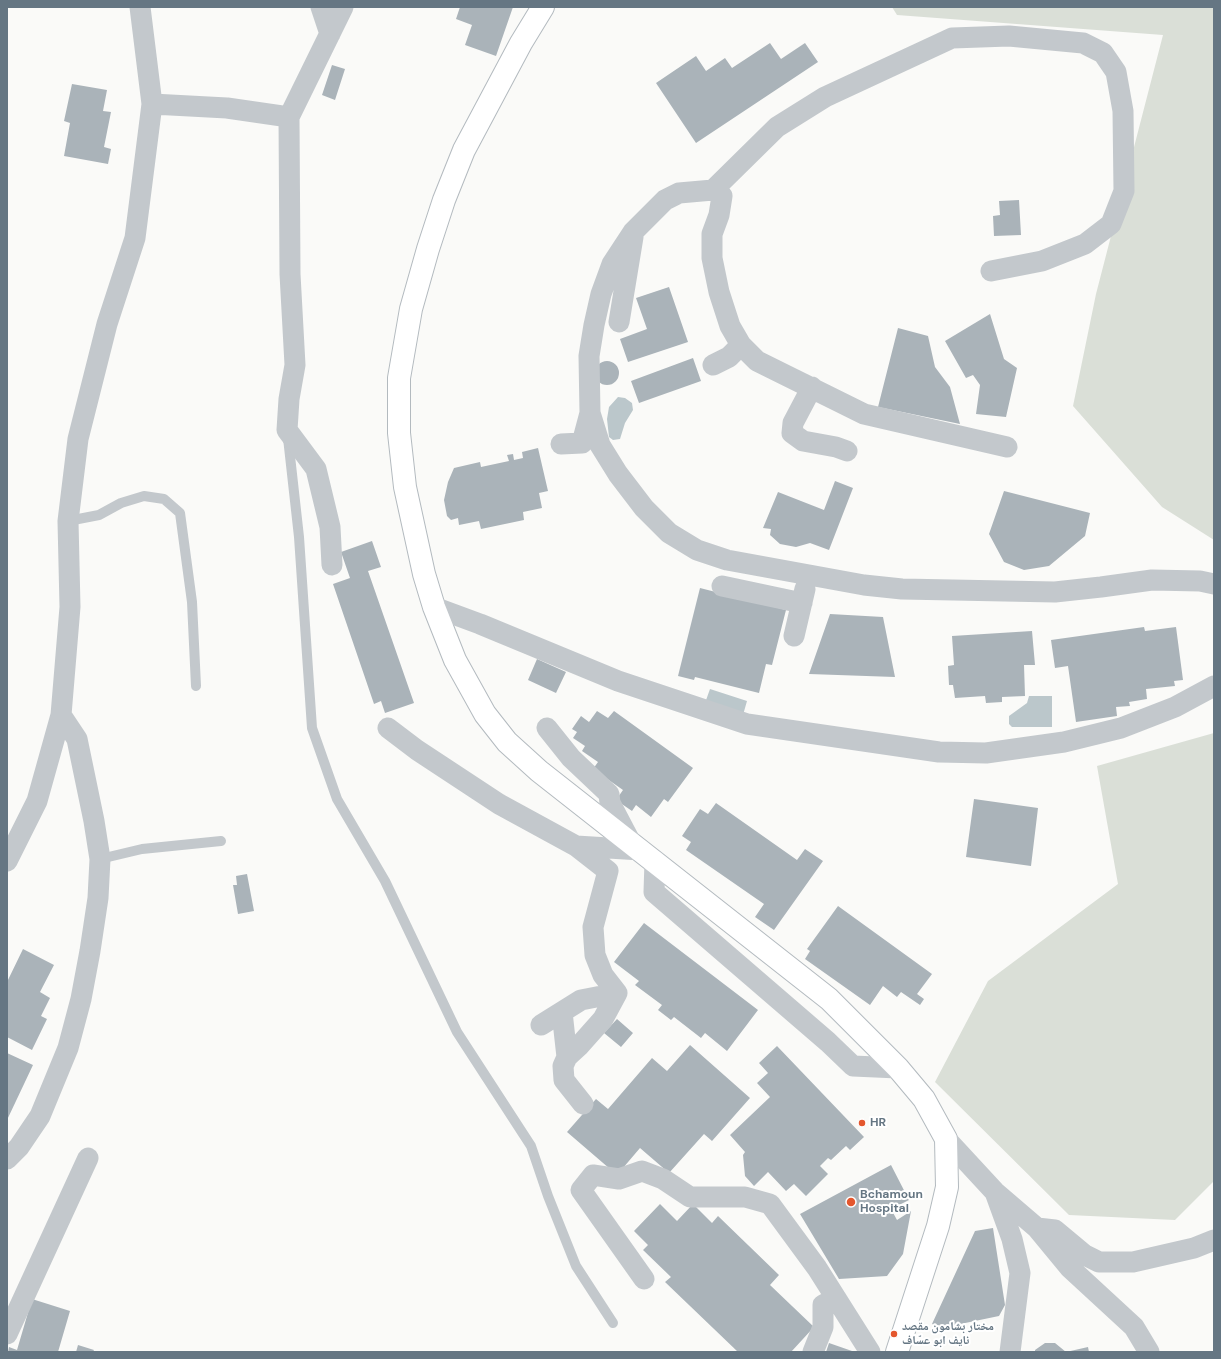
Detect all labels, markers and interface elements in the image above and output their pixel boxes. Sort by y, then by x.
place label: HR [870,1116,886,1130]
marker: HR [857,1118,867,1128]
place label: Bchamoun Hospital [860,1188,923,1216]
marker: Bchamoun Hospital [845,1196,857,1208]
place label: مختار بشامون مقصد نايف ابو عسّاف [902,1320,994,1348]
marker: مختار بشامون مقصد نايف ابو عسّاف [889,1329,899,1339]

